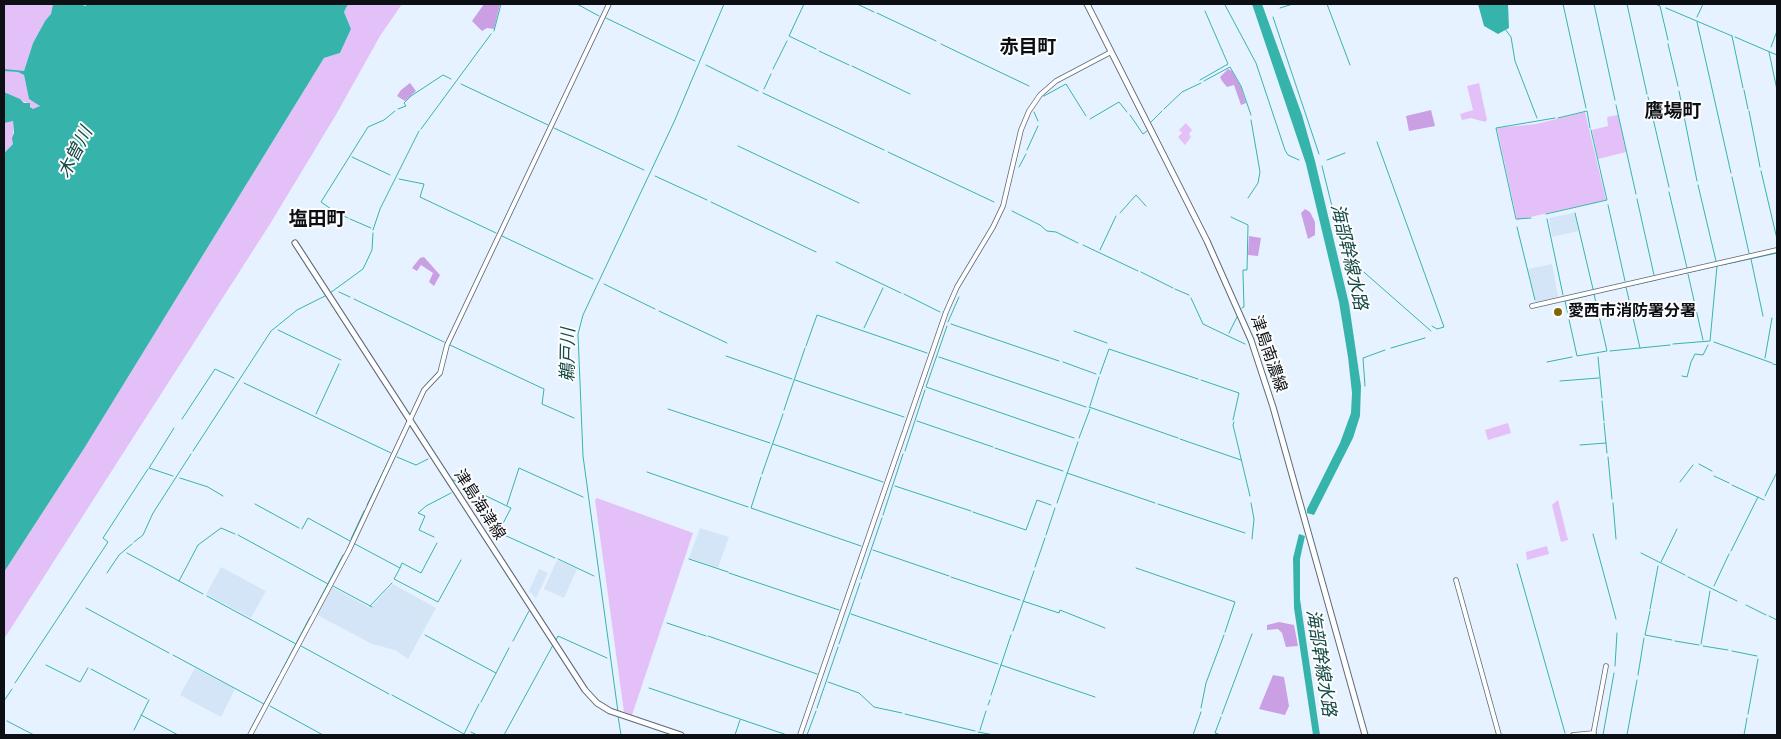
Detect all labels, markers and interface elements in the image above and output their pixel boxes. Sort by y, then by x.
district label: 赤目町 [1000,37,1056,59]
district label: 鷹場町 [1645,101,1701,123]
water label: 木曽川 [54,124,98,182]
water label: 海部幹線水路 [1325,202,1371,312]
district label: 塩田町 [289,209,345,231]
place label: 愛西市消防署分署 [1568,302,1696,322]
marker: 愛西市消防署分署 [1552,306,1564,318]
street label: 津島南濃線 [1246,313,1290,395]
water label: 鵜戸川 [558,328,580,382]
street label: 津島海津線 [449,466,509,544]
water label: 海部幹線水路 [1301,608,1339,718]

